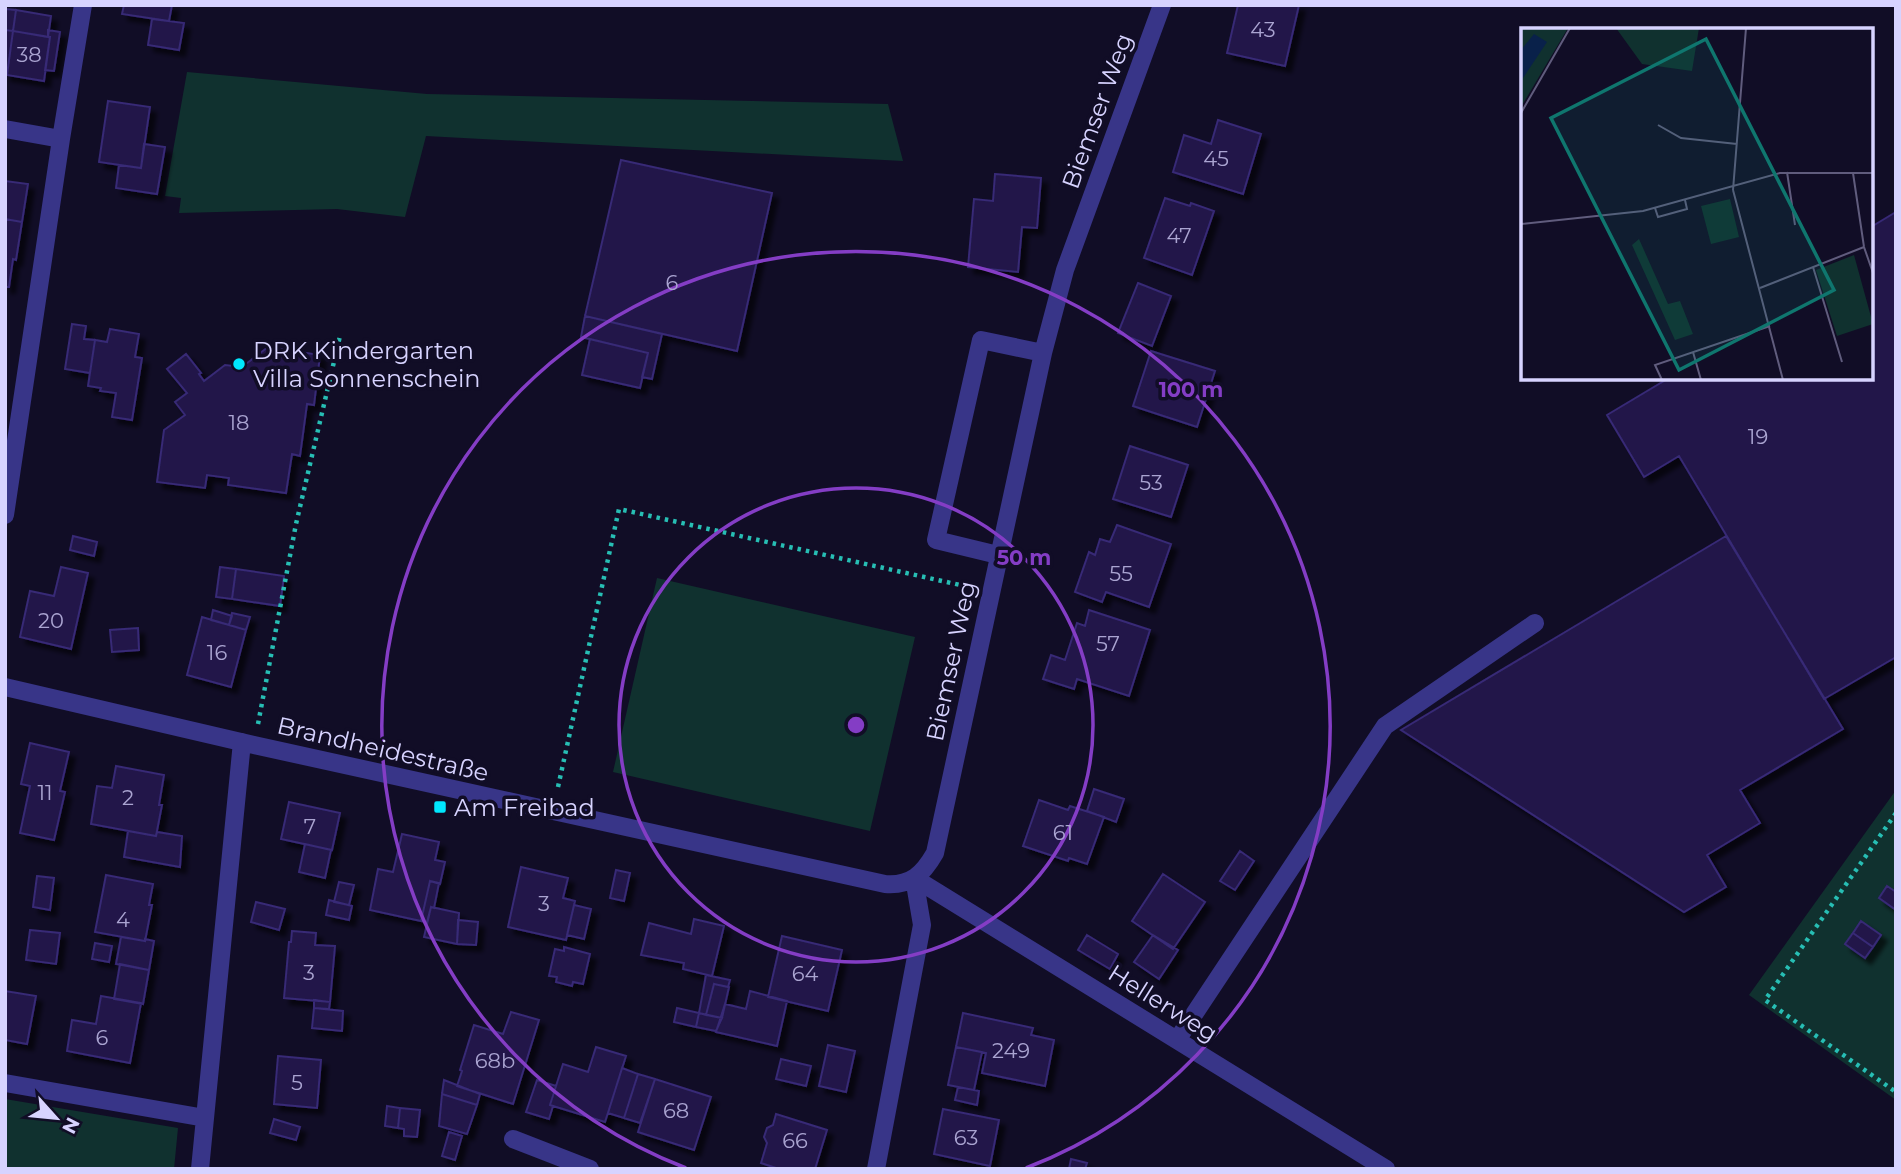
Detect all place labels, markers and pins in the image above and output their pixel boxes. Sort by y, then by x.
place label: DRK Kindergarten Villa Sonnenschein [253,336,481,393]
marker: DRK Kindergarten Villa Sonnenschein [231,356,247,372]
centre of rings [844,713,868,737]
place label: Am Freibad [454,793,595,822]
marker: Am Freibad [432,799,448,815]

